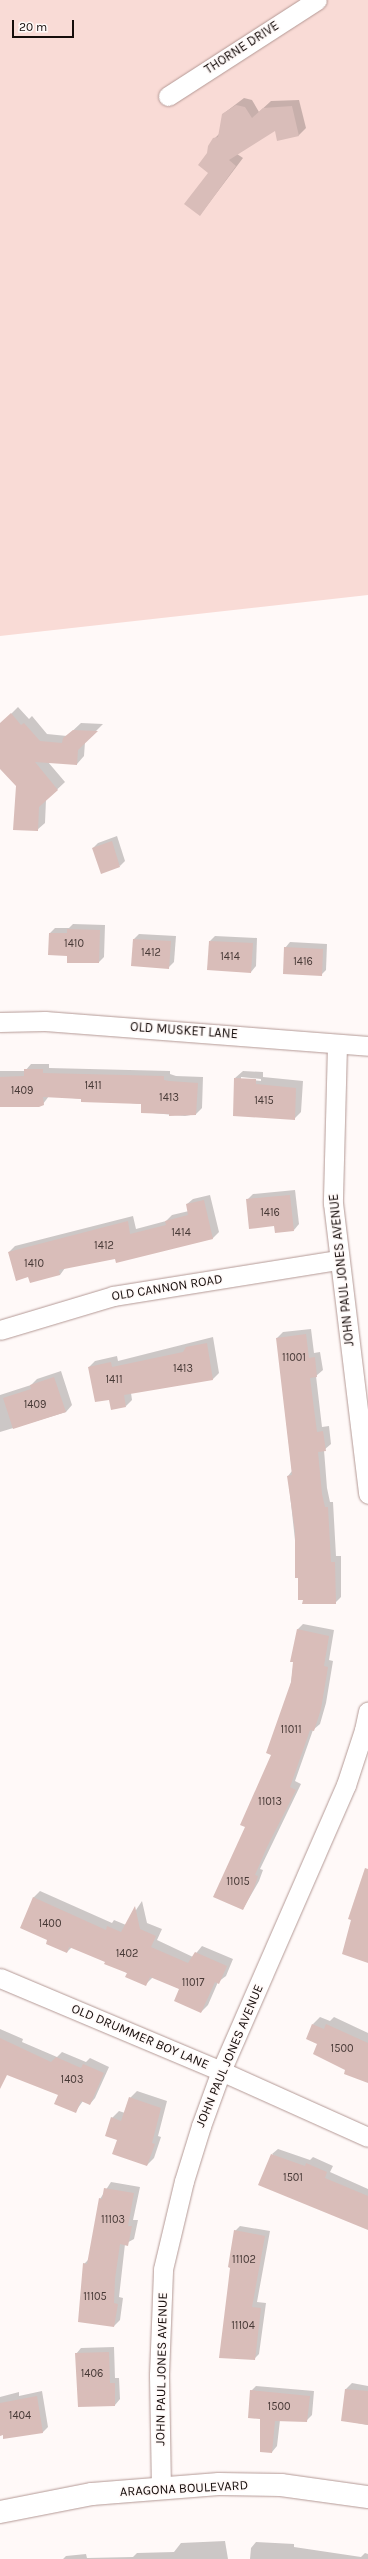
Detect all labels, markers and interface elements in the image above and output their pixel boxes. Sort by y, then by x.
scale bar [14,12,76,38]
street label: THORNE DRIVE [202,18,282,78]
text: 20 m [19,20,47,34]
house number: 1410 [64,937,84,951]
house number: 1412 [141,946,161,960]
house number: 1414 [220,950,240,964]
house number: 1416 [293,955,313,969]
street label: OLD MUSKET LANE [130,1019,238,1043]
house number: 1411 [84,1079,102,1093]
house number: 1409 [11,1084,33,1098]
house number: 1413 [159,1091,179,1105]
house number: 1415 [254,1094,274,1108]
street label: JOHN PAUL JONES AVENUE [326,1193,358,1347]
house number: 1416 [260,1206,280,1220]
house number: 1414 [171,1226,191,1240]
house number: 1412 [94,1239,114,1253]
house number: 1410 [24,1257,44,1271]
street label: OLD CANNON ROAD [110,1272,224,1304]
house number: 11001 [282,1351,306,1365]
house number: 1413 [173,1362,193,1376]
house number: 1411 [105,1373,123,1387]
house number: 1409 [24,1398,46,1412]
house number: 11011 [280,1723,302,1737]
house number: 11013 [258,1795,282,1809]
house number: 11015 [226,1875,250,1889]
house number: 1400 [39,1917,61,1931]
house number: 1402 [116,1947,138,1961]
house number: 11017 [182,1976,204,1990]
street label: JOHN PAUL JONES AVENUE [193,1982,267,2130]
street label: OLD DRUMMER BOY LANE [69,2001,211,2073]
house number: 1500 [331,2042,353,2056]
house number: 1403 [61,2073,83,2087]
house number: 1501 [283,2171,303,2185]
house number: 11103 [101,2213,125,2227]
house number: 11102 [232,2253,256,2267]
house number: 11105 [83,2290,107,2304]
street label: JOHN PAUL JONES AVENUE [153,2292,171,2446]
house number: 11104 [231,2319,255,2333]
house number: 1406 [81,2367,103,2381]
house number: 1500 [268,2400,290,2414]
house number: 1404 [9,2409,31,2423]
street label: ARAGONA BOULEVARD [119,2478,249,2500]

